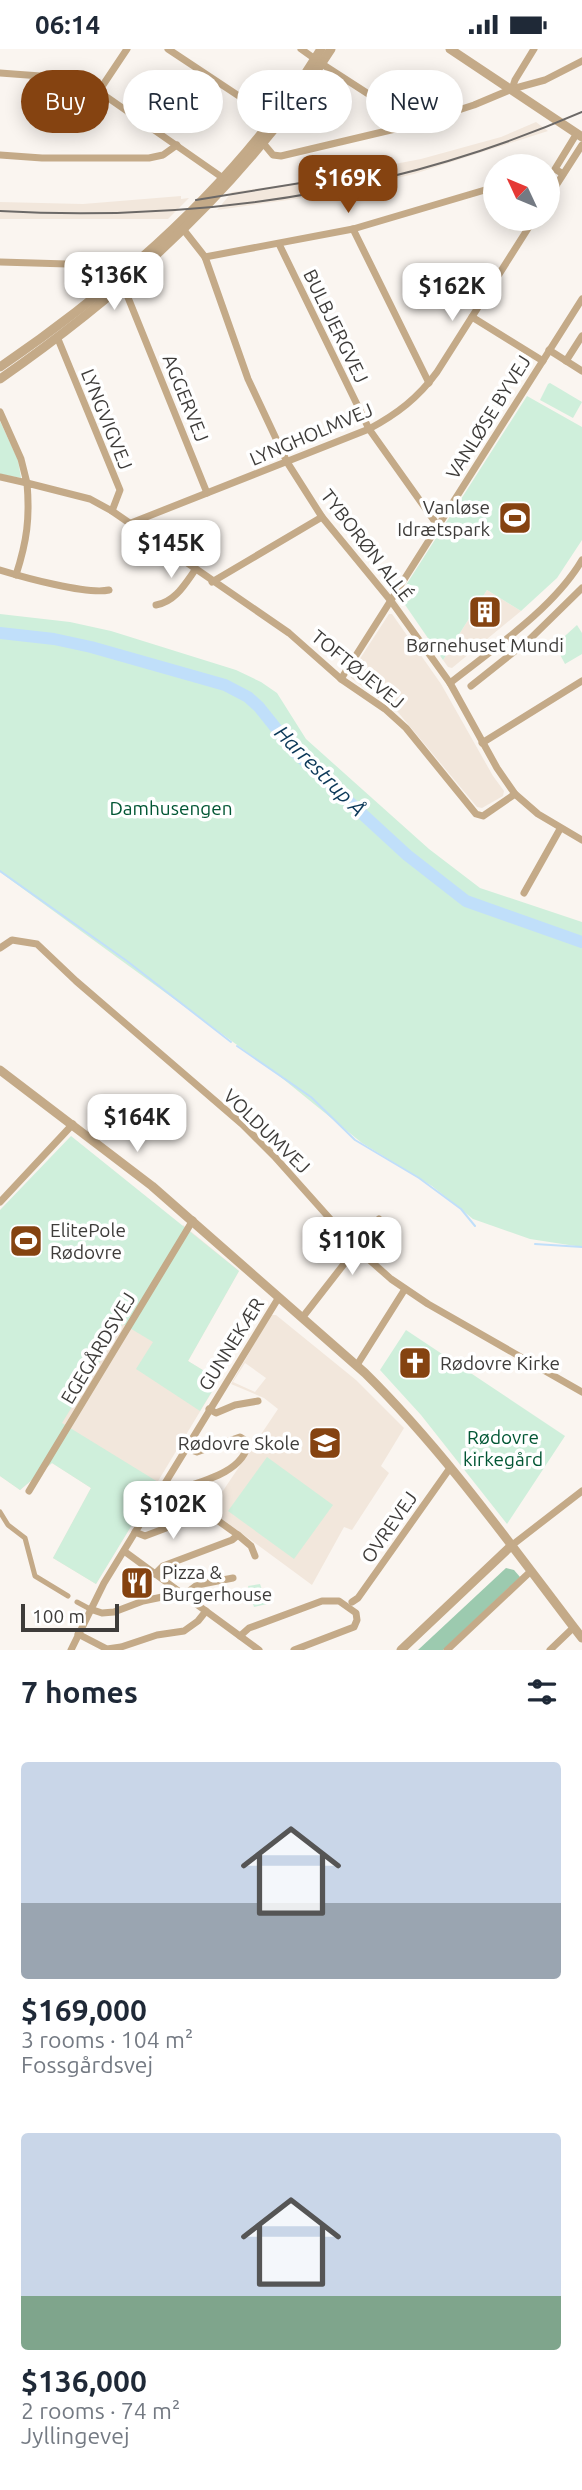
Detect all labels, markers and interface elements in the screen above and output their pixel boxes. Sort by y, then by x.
text: 06:14 [35,10,100,39]
chip: Buy [21,70,109,133]
chip: Rent [123,70,223,133]
chip: Filters [237,70,352,133]
chip: New [366,70,463,133]
north arrow [483,154,560,231]
map controls [483,154,560,231]
pin: $169K [299,155,397,215]
text: $169K [314,165,382,190]
pin: $136K [65,253,163,312]
text: $136K [80,262,148,287]
pin: $162K [403,264,501,323]
street label: BULBJERGVEJ [299,266,373,386]
text: $162K [418,273,486,298]
street label: AGGERVEJ [159,351,213,445]
street label: VANLØSE BYVEJ [441,351,535,483]
street label: LYNGVIGVEJ [77,365,137,473]
street label: LYNGHOLMVEJ [246,398,376,470]
street label: TYBORØN ALLÉ [317,485,417,605]
place label: Vanløse Idrætspark [397,496,490,540]
sports icon: Vanløse Idrætspark [496,499,534,537]
pin: $145K [122,521,220,580]
text: $145K [137,530,205,555]
building icon: Børnehuset Mundi [466,593,504,631]
street label: TOFTØJEVEJ [307,625,409,713]
place label: Børnehuset Mundi [406,634,564,656]
water label: Harrestrup Å [270,720,371,821]
park label: Damhusengen [109,797,233,819]
street label: VOLDUMVEJ [219,1084,315,1178]
pin: $164K [88,1095,186,1154]
text: $164K [103,1104,171,1129]
pin: $110K [303,1217,401,1277]
place label: ElitePole Rødovre [50,1219,126,1263]
sports icon: ElitePole Rødovre [7,1222,45,1260]
text: $110K [318,1227,386,1252]
street label: EGEGÅRDSVEJ [56,1288,140,1408]
street label: GUNNEKÆR [194,1294,268,1394]
church icon: Rødovre Kirke [396,1344,434,1382]
place label: Rødovre Kirke [440,1352,560,1374]
school or university icon: Rødovre Skole [306,1424,344,1462]
park label: Rødovre kirkegård [463,1426,543,1470]
place label: Rødovre Skole [178,1432,300,1454]
pin: $102K [124,1481,222,1541]
street label: OVREVEJ [357,1487,421,1567]
text: $102K [139,1491,207,1516]
place label: Pizza & Burgerhouse [162,1561,272,1605]
restaurant icon: Pizza & Burgerhouse [118,1564,156,1602]
scale bar [21,1601,119,1633]
text: 100 m [32,1605,85,1627]
icon: filters [523,1673,561,1711]
text: 7 homes [21,1675,138,1709]
icon: home [228,1808,354,1934]
text: $169,000 [21,1993,147,2027]
text: 3 rooms · 104 m² [21,2027,193,2052]
text: Fossgårdsvej [21,2052,153,2077]
icon: home [228,2179,354,2305]
text: $136,000 [21,2364,147,2398]
text: 2 rooms · 74 m² [21,2398,180,2423]
text: Jyllingevej [21,2423,130,2448]

